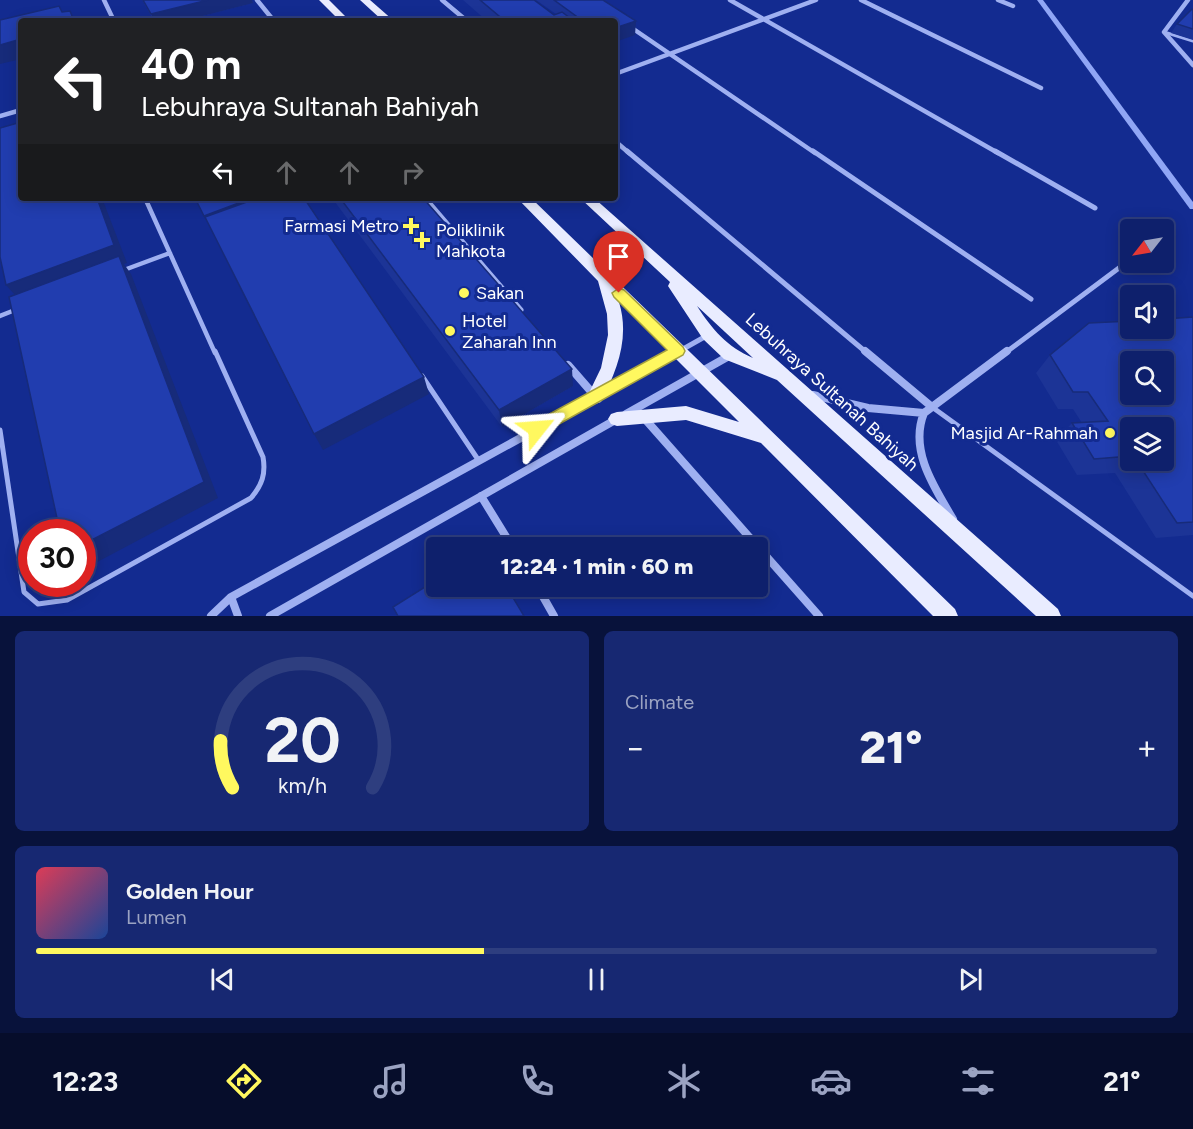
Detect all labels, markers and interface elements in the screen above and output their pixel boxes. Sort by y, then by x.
text: 40 m [141,39,241,90]
icon: left [42,42,120,120]
text: Lebuhraya Sultanah Bahiyah [141,90,479,123]
icon: left [207,156,240,189]
icon: ahead [270,156,303,189]
icon: ahead [333,156,366,189]
icon: right [396,156,429,189]
place label: Farmasi Metro [284,215,399,237]
marker: Farmasi Metro [404,219,418,233]
place label: Poliklinik Mahkota [436,219,505,262]
north arrow [1120,219,1174,273]
map controls [1120,219,1174,471]
marker: Poliklinik Mahkota [413,231,431,249]
pin [593,231,644,293]
icon: arrive [602,240,635,273]
place label: Sakan [476,282,524,304]
button: sound [1120,285,1174,339]
marker: Sakan [457,286,471,300]
street label: Lebuhraya Sultanah Bahiyah [741,308,923,476]
place label: Hotel Zaharah Inn [462,310,557,353]
marker: Hotel Zaharah Inn [443,324,457,338]
button: search [1120,351,1174,405]
position arrow [505,397,569,461]
button: layers [1120,417,1174,471]
place label: Masjid Ar-Rahmah [950,422,1098,444]
marker: Masjid Ar-Rahmah [1103,426,1117,440]
speed limit sign: 30 [18,519,96,597]
text: 12:24 · 1 min · 60 m [501,553,693,580]
text: Climate [625,690,694,714]
text: 20 [264,703,340,778]
text: 21° [860,720,922,774]
text: − [625,728,646,767]
text: + [1136,728,1157,767]
text: km/h [278,773,326,798]
text: Golden Hour [126,878,254,905]
text: Lumen [126,905,187,929]
icon: previous [206,963,239,996]
icon: pause [580,963,613,996]
icon: next [954,963,987,996]
icon: directions [223,1060,265,1102]
icon: music [370,1060,412,1102]
icon: phone [516,1060,558,1102]
icon: climate [663,1060,705,1102]
icon: car [810,1060,852,1102]
icon: filters [957,1060,999,1102]
text: 12:23 [52,1065,118,1098]
text: 21° [1103,1065,1141,1098]

